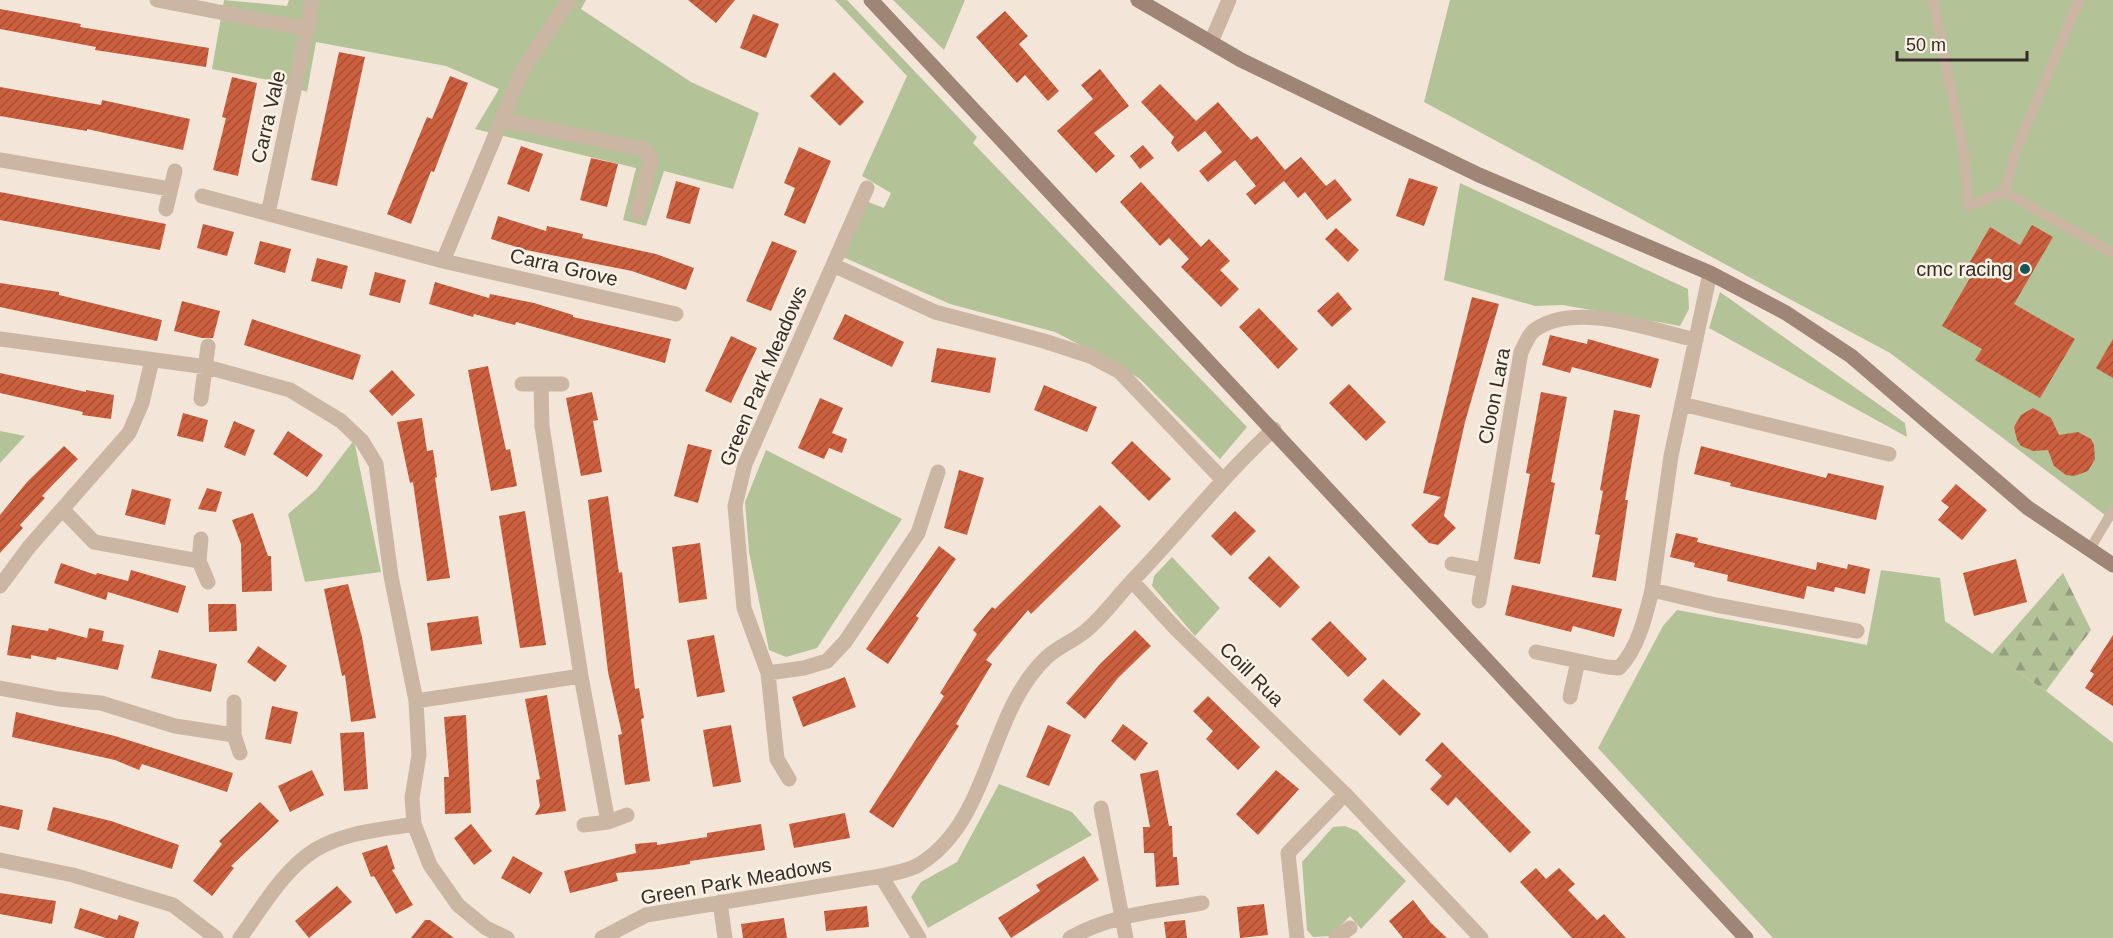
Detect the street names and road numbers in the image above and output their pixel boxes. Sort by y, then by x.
street label: Carra Vale [247,69,289,165]
street label: Carra Grove [508,244,620,290]
street label: Green Park Meadows [715,283,811,469]
street label: Cloon Lara [1474,345,1514,446]
street label: Coill Rua [1216,638,1289,711]
street label: Green Park Meadows [639,853,833,909]

